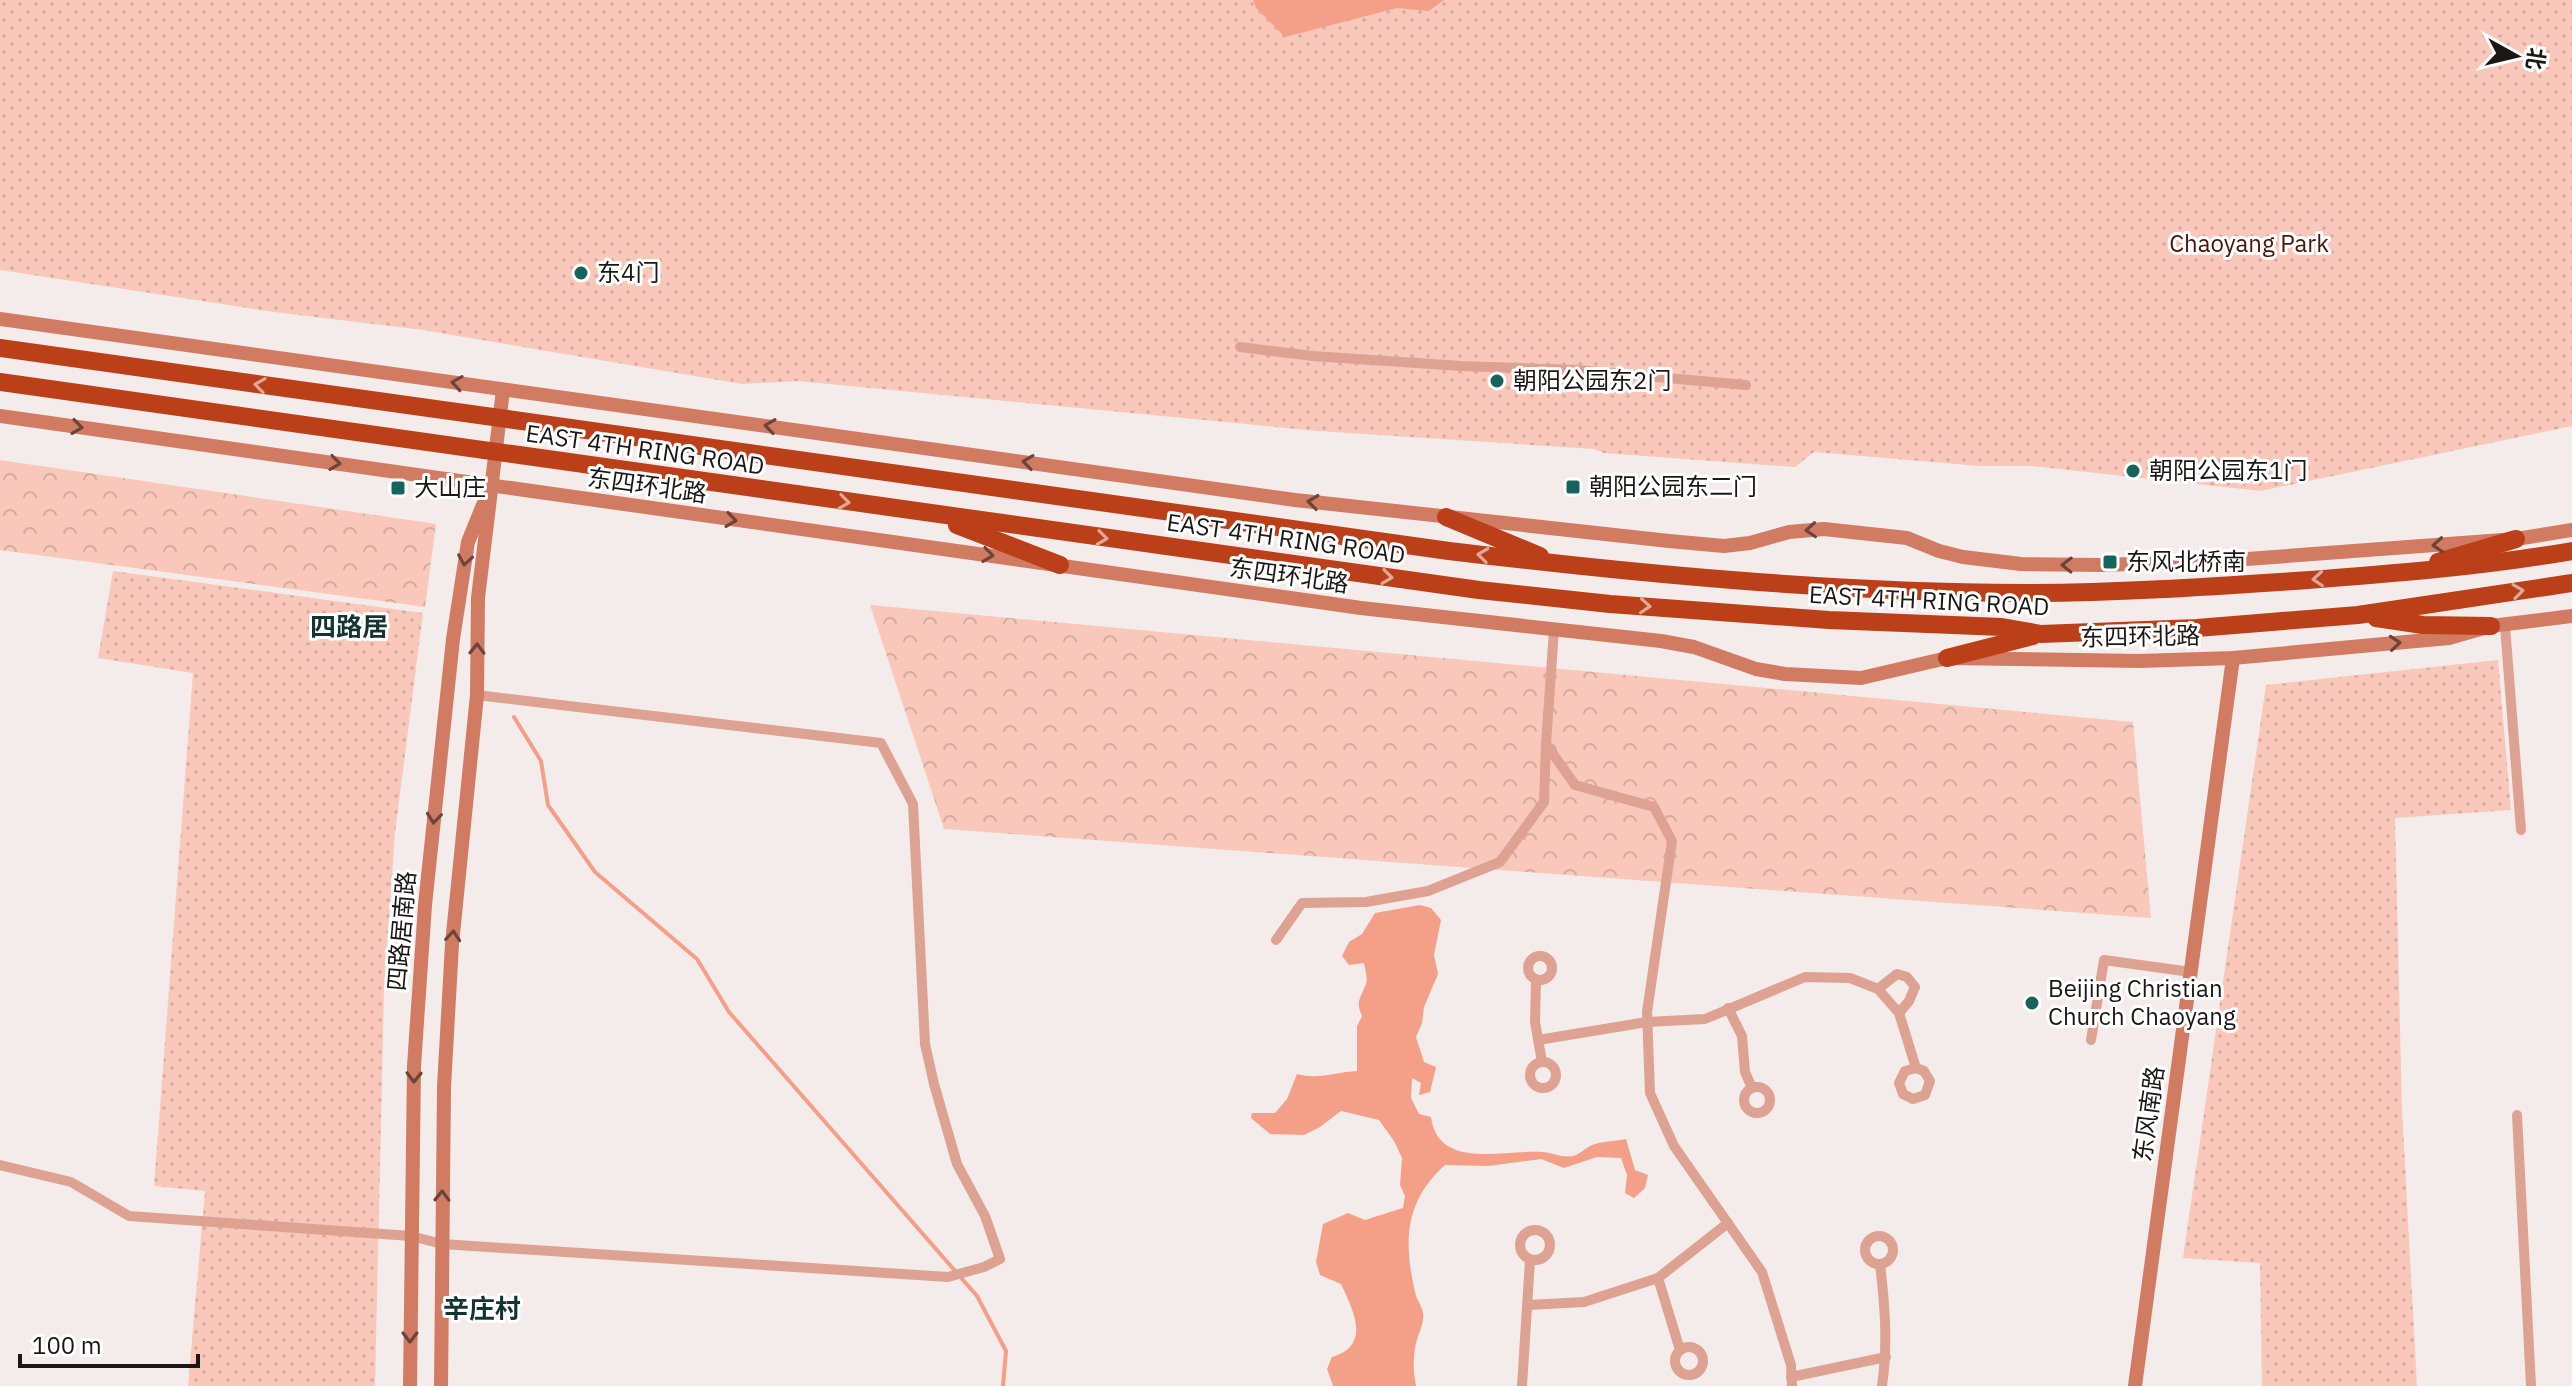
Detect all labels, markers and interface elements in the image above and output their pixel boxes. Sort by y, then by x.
north arrow [2476,16,2556,96]
text: 北 [2520,46,2552,72]
park label: Chaoyang Park [2169,227,2329,259]
place label: 东4门 [597,256,659,288]
marker: 东4门 [572,264,590,282]
place label: 朝阳公园东2门 [1513,364,1671,396]
marker: 朝阳公园东2门 [1488,372,1506,390]
one-way arrow [451,375,464,392]
one-way arrow [253,377,267,394]
street label: EAST 4TH RING ROAD [524,416,767,482]
one-way arrow [764,417,777,434]
one-way arrow [70,418,84,435]
one-way arrow [328,454,342,471]
one-way arrow [1021,454,1035,471]
place label: 朝阳公园东1门 [2149,454,2307,486]
street label: 东四环北路 [585,461,709,509]
marker: 朝阳公园东1门 [2124,462,2142,480]
place label: 朝阳公园东二门 [1589,470,1757,502]
place label: 大山庄 [414,471,486,503]
marker: 朝阳公园东二门 [1564,478,1582,496]
marker: 大山庄 [389,479,407,497]
one-way arrow [837,493,851,510]
one-way arrow [1306,494,1319,511]
street label: EAST 4TH RING ROAD [1165,505,1408,571]
one-way arrow [725,511,738,528]
one-way arrow [1804,521,1817,538]
one-way arrow [1095,529,1109,546]
one-way arrow [2431,536,2444,553]
place label: 东风北桥南 [2126,545,2246,577]
one-way arrow [981,546,995,563]
one-way arrow [1476,547,1489,564]
street label: 东四环北路 [1227,551,1351,599]
one-way arrow [457,553,474,567]
marker: 东风北桥南 [2101,553,2119,571]
one-way arrow [2060,556,2073,573]
one-way arrow [1381,569,1394,586]
one-way arrow [2311,570,2324,587]
street label: EAST 4TH RING ROAD [1808,578,2050,622]
one-way arrow [2511,583,2525,600]
one-way arrow [1639,597,1652,614]
district label: 四路居 [310,609,388,643]
street label: 东四环北路 [2080,619,2200,653]
one-way arrow [2389,635,2402,652]
one-way arrow [468,642,486,655]
one-way arrow [425,812,442,825]
street label: 四路居南路 [380,870,422,992]
one-way arrow [444,929,461,942]
place label: Beijing Christian Church Chaoyang [2048,972,2236,1032]
marker: Beijing Christian Church Chaoyang [2023,994,2041,1012]
street label: 东风南路 [2125,1064,2171,1164]
one-way arrow [405,1071,422,1084]
one-way arrow [434,1189,451,1202]
district label: 辛庄村 [443,1291,521,1325]
scale bar [20,1318,198,1368]
text: 100 m [32,1329,102,1361]
one-way arrow [402,1331,419,1344]

